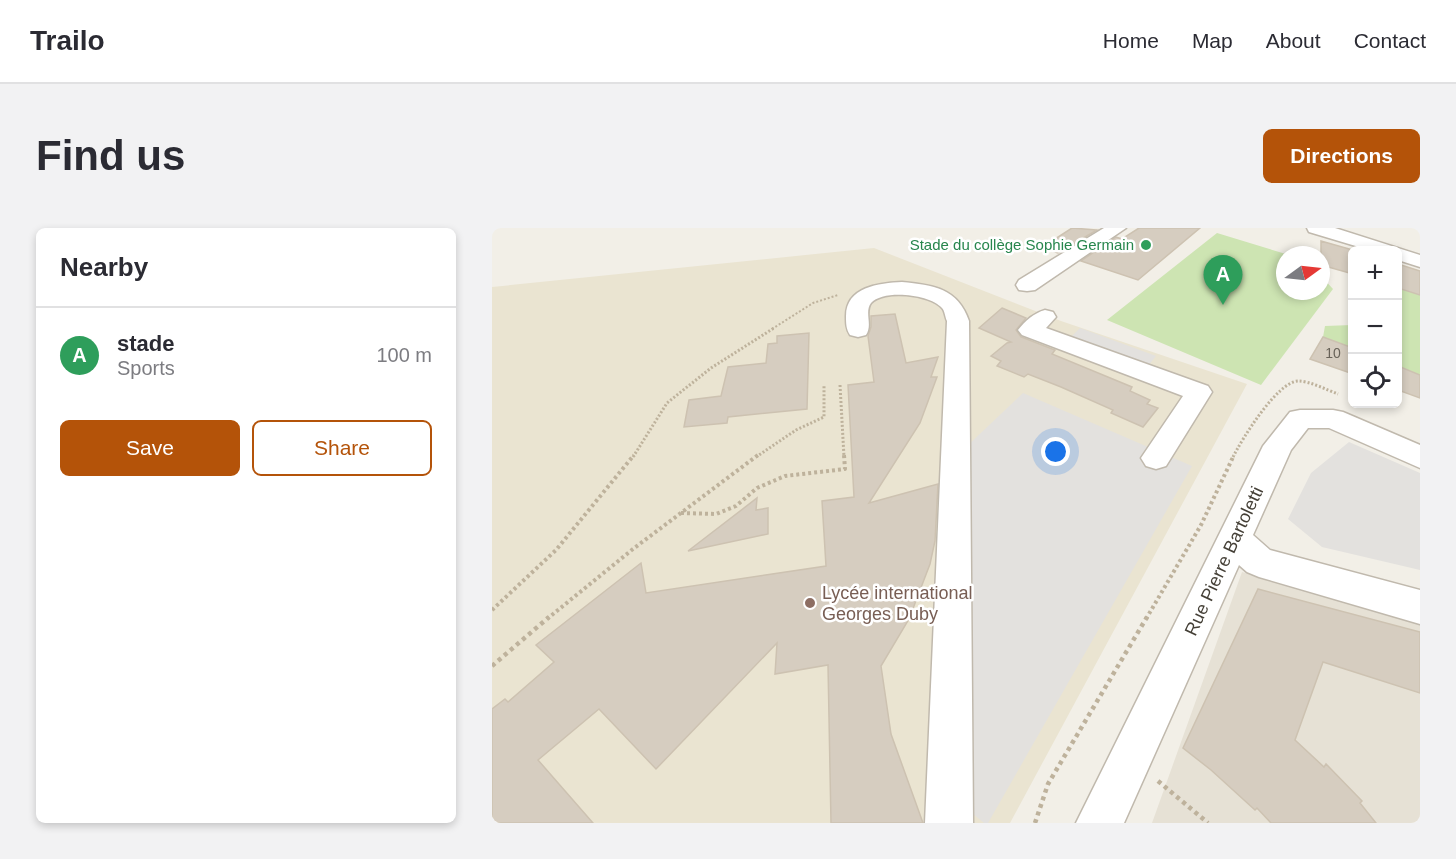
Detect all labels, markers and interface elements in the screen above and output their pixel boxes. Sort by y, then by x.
text: Trailo [30,25,105,56]
text: Home [1103,29,1159,52]
text: Map [1192,29,1233,52]
text: About [1266,29,1321,52]
text: Contact [1354,29,1426,52]
button: Directions [1263,129,1420,183]
text: Find us [36,132,185,179]
place label: Stade du collège Sophie Germain [910,236,1134,253]
marker: Stade du collège Sophie Germain [1139,238,1153,252]
north arrow [1276,246,1330,300]
map controls [1348,246,1402,408]
button: + [1348,246,1402,300]
text: Nearby [60,252,148,282]
pin: A [1204,256,1242,305]
button: − [1348,300,1402,354]
text: stade [117,331,174,356]
text: A [72,344,87,366]
text: 100 m [376,344,432,366]
house number: 10 [1325,345,1341,361]
button: locate [1348,354,1402,408]
text: Sports [117,357,175,379]
button: Save [60,420,240,476]
button: Share [252,420,432,476]
your location [1041,437,1070,466]
street label: Rue Pierre Bartoletti [1181,483,1267,639]
place label: Lycée international Georges Duby [822,583,972,624]
marker: Lycée international Georges Duby [803,596,817,610]

